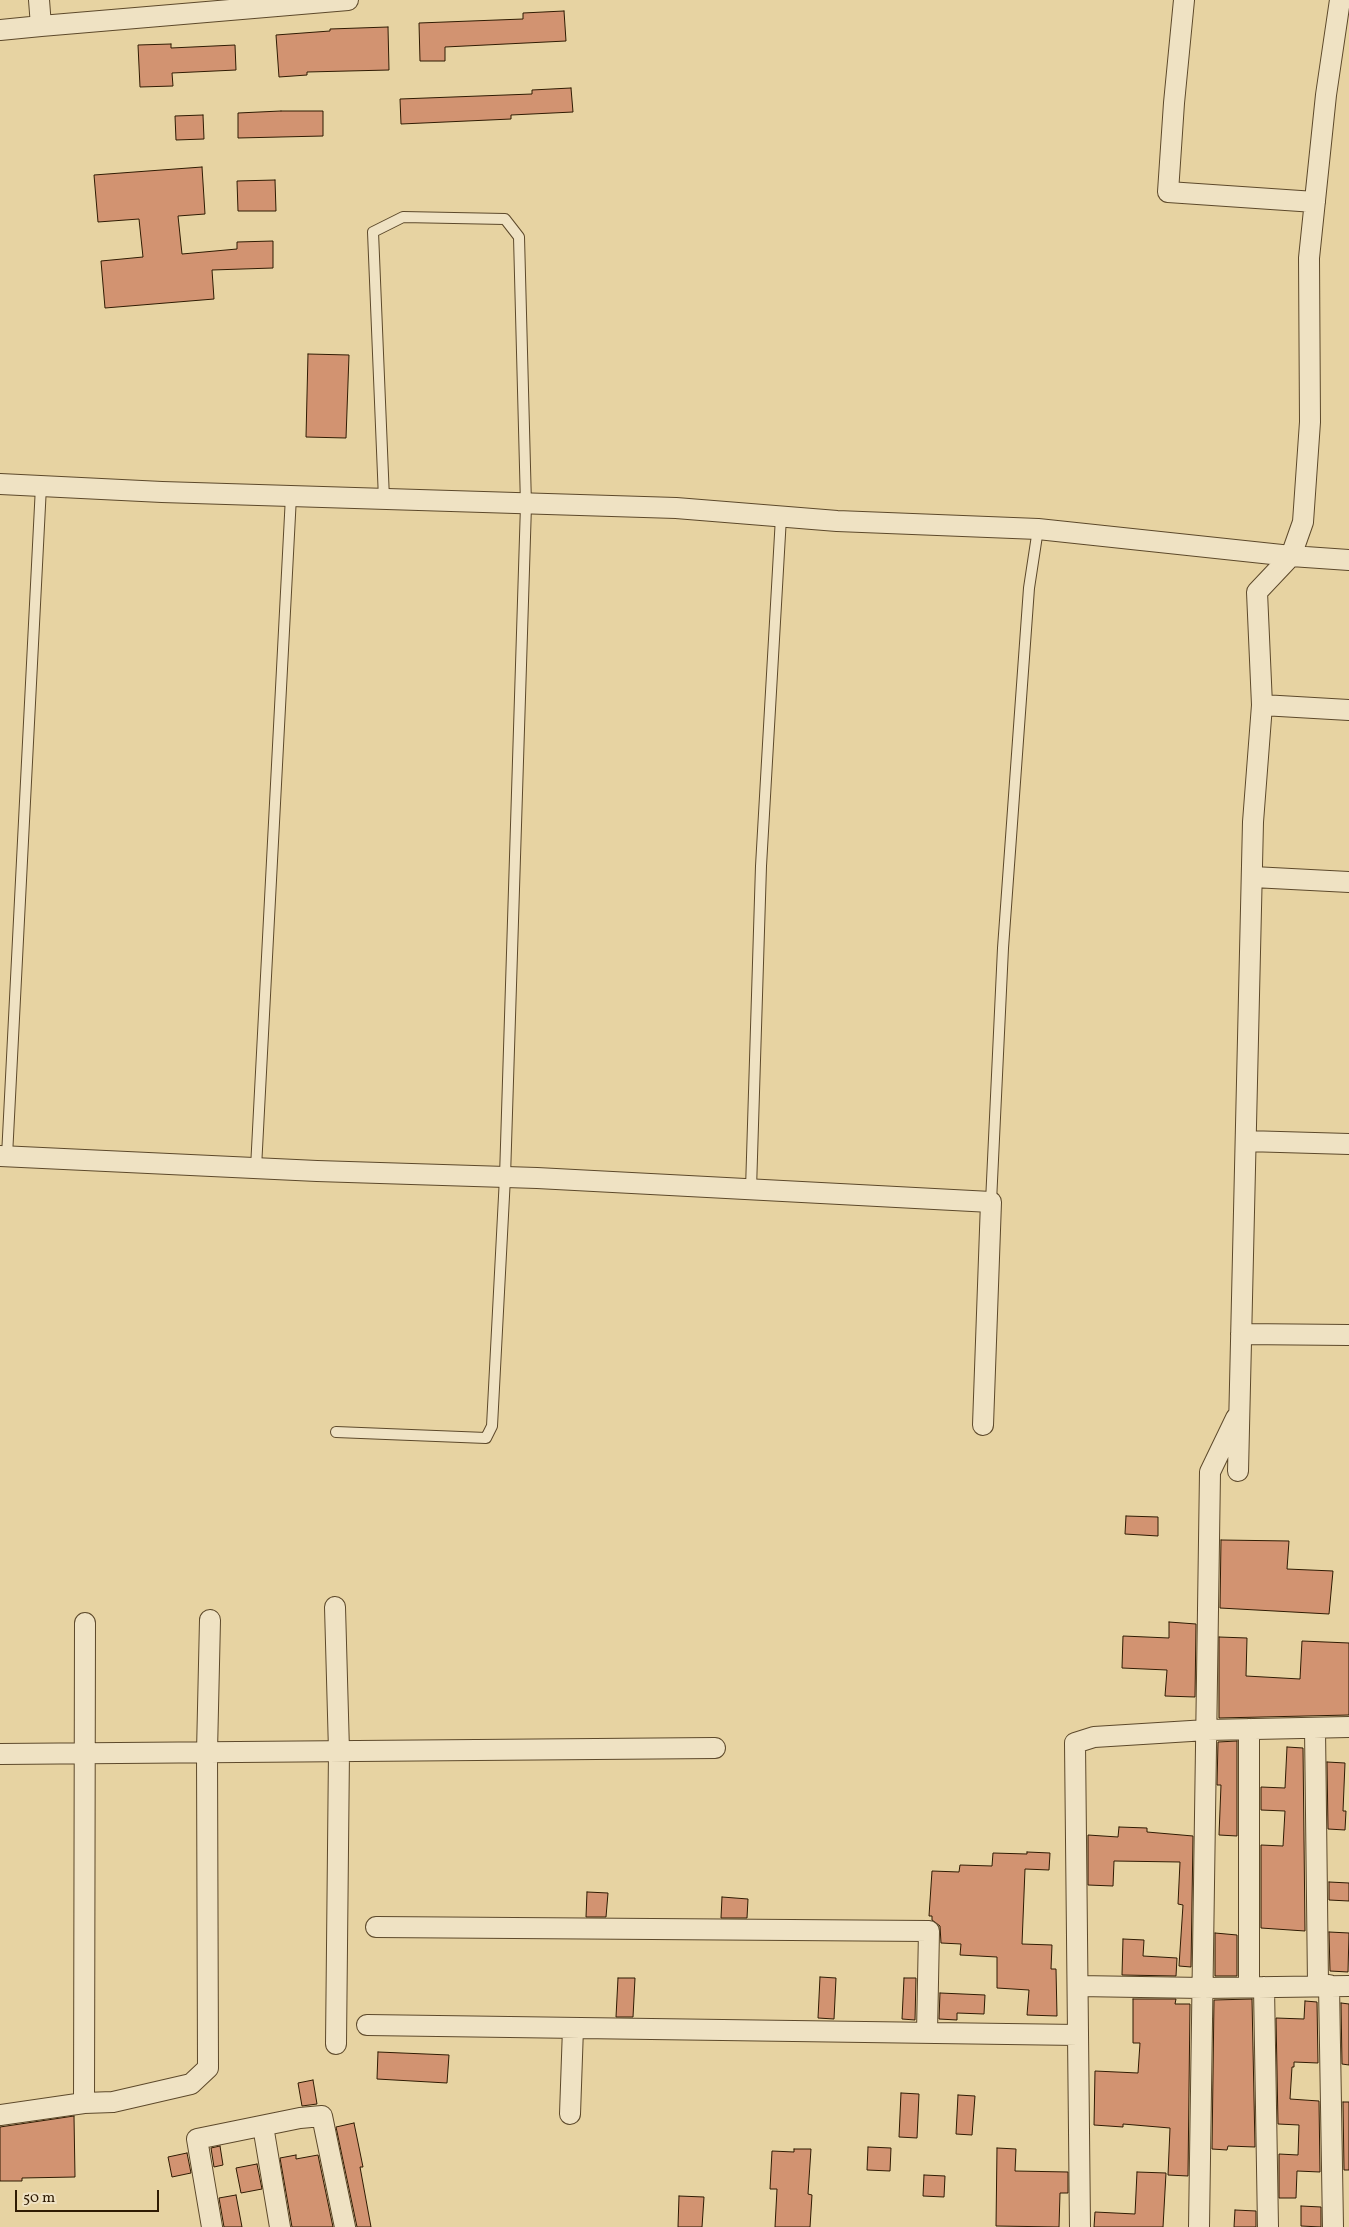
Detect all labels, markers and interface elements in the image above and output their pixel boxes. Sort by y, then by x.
scale bar [18,2180,161,2212]
text: 50 m [23,2188,55,2209]

